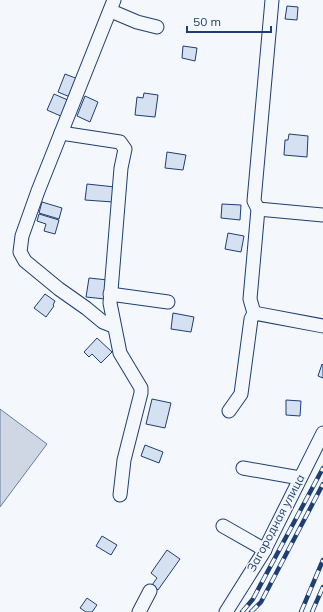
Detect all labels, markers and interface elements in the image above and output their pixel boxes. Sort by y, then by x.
scale bar [187,8,271,34]
text: 50 m [193,14,221,29]
street label: Загородная улица [244,471,308,574]

